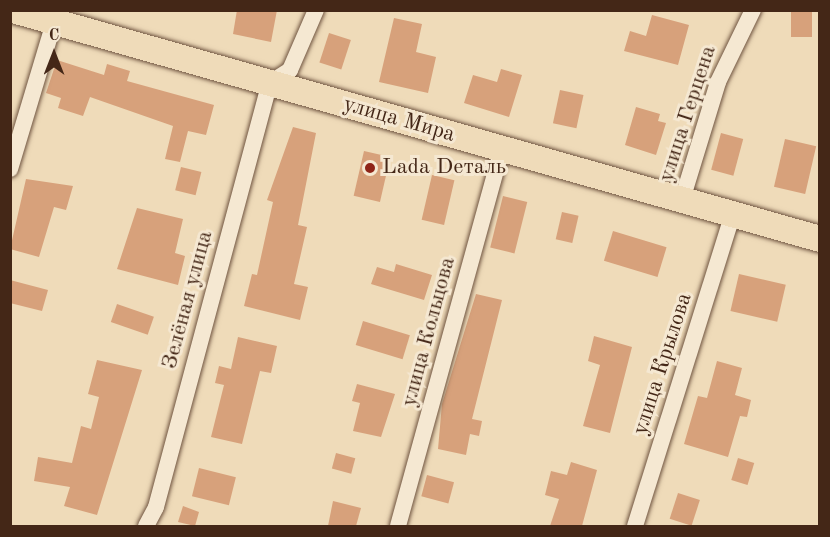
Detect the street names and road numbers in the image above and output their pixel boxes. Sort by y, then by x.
street label: улица Герцена [654,43,722,185]
street label: улица Мира [340,91,458,149]
street label: Зелёная улица [157,228,219,372]
street label: улица Кольцова [396,254,462,410]
street label: улица Крылова [628,290,698,438]

